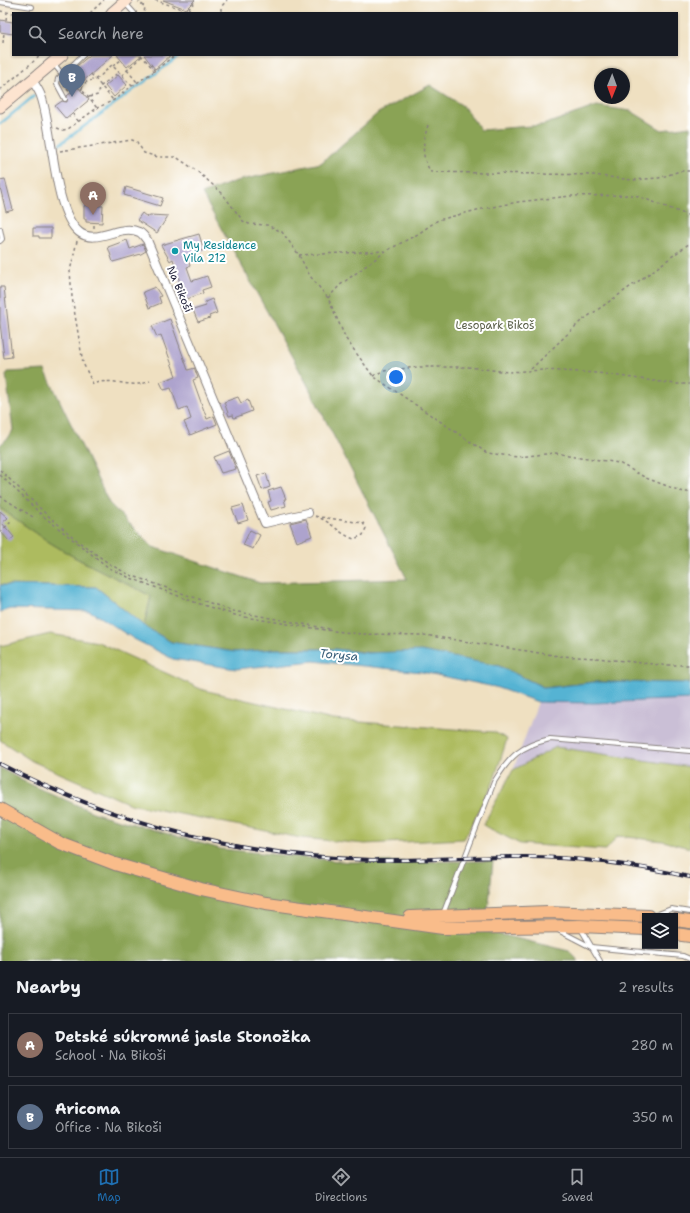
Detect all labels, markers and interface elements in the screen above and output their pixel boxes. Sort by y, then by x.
search box [12,12,678,56]
icon: search [26,23,48,45]
text: Search here [58,24,144,44]
pin: B [59,64,85,97]
north arrow [594,68,630,104]
pin: A [80,182,106,215]
place label: My Residence Vila 212 [183,238,256,266]
marker: My Residence Vila 212 [170,246,180,256]
street label: Na Bikoši [163,264,196,315]
park label: Lesopark Bikoš [456,318,534,333]
your location [386,367,406,387]
water label: Torysa [319,645,359,665]
map controls [642,913,678,949]
button: layers [642,913,678,949]
text: Nearby [16,976,81,998]
text: 2 results [618,979,674,996]
text: Detské súkromné jasle Stonožka [55,1027,310,1047]
text: A [25,1037,35,1054]
text: 280 m [631,1037,673,1054]
text: School · Na Bikoši [55,1047,166,1064]
text: Aricoma [55,1099,120,1119]
text: B [26,1109,34,1126]
text: 350 m [632,1109,673,1126]
text: Office · Na Bikoši [55,1119,162,1136]
tab: Map [97,1166,121,1205]
tab: Directions [315,1166,367,1205]
tab: Saved [562,1166,593,1205]

